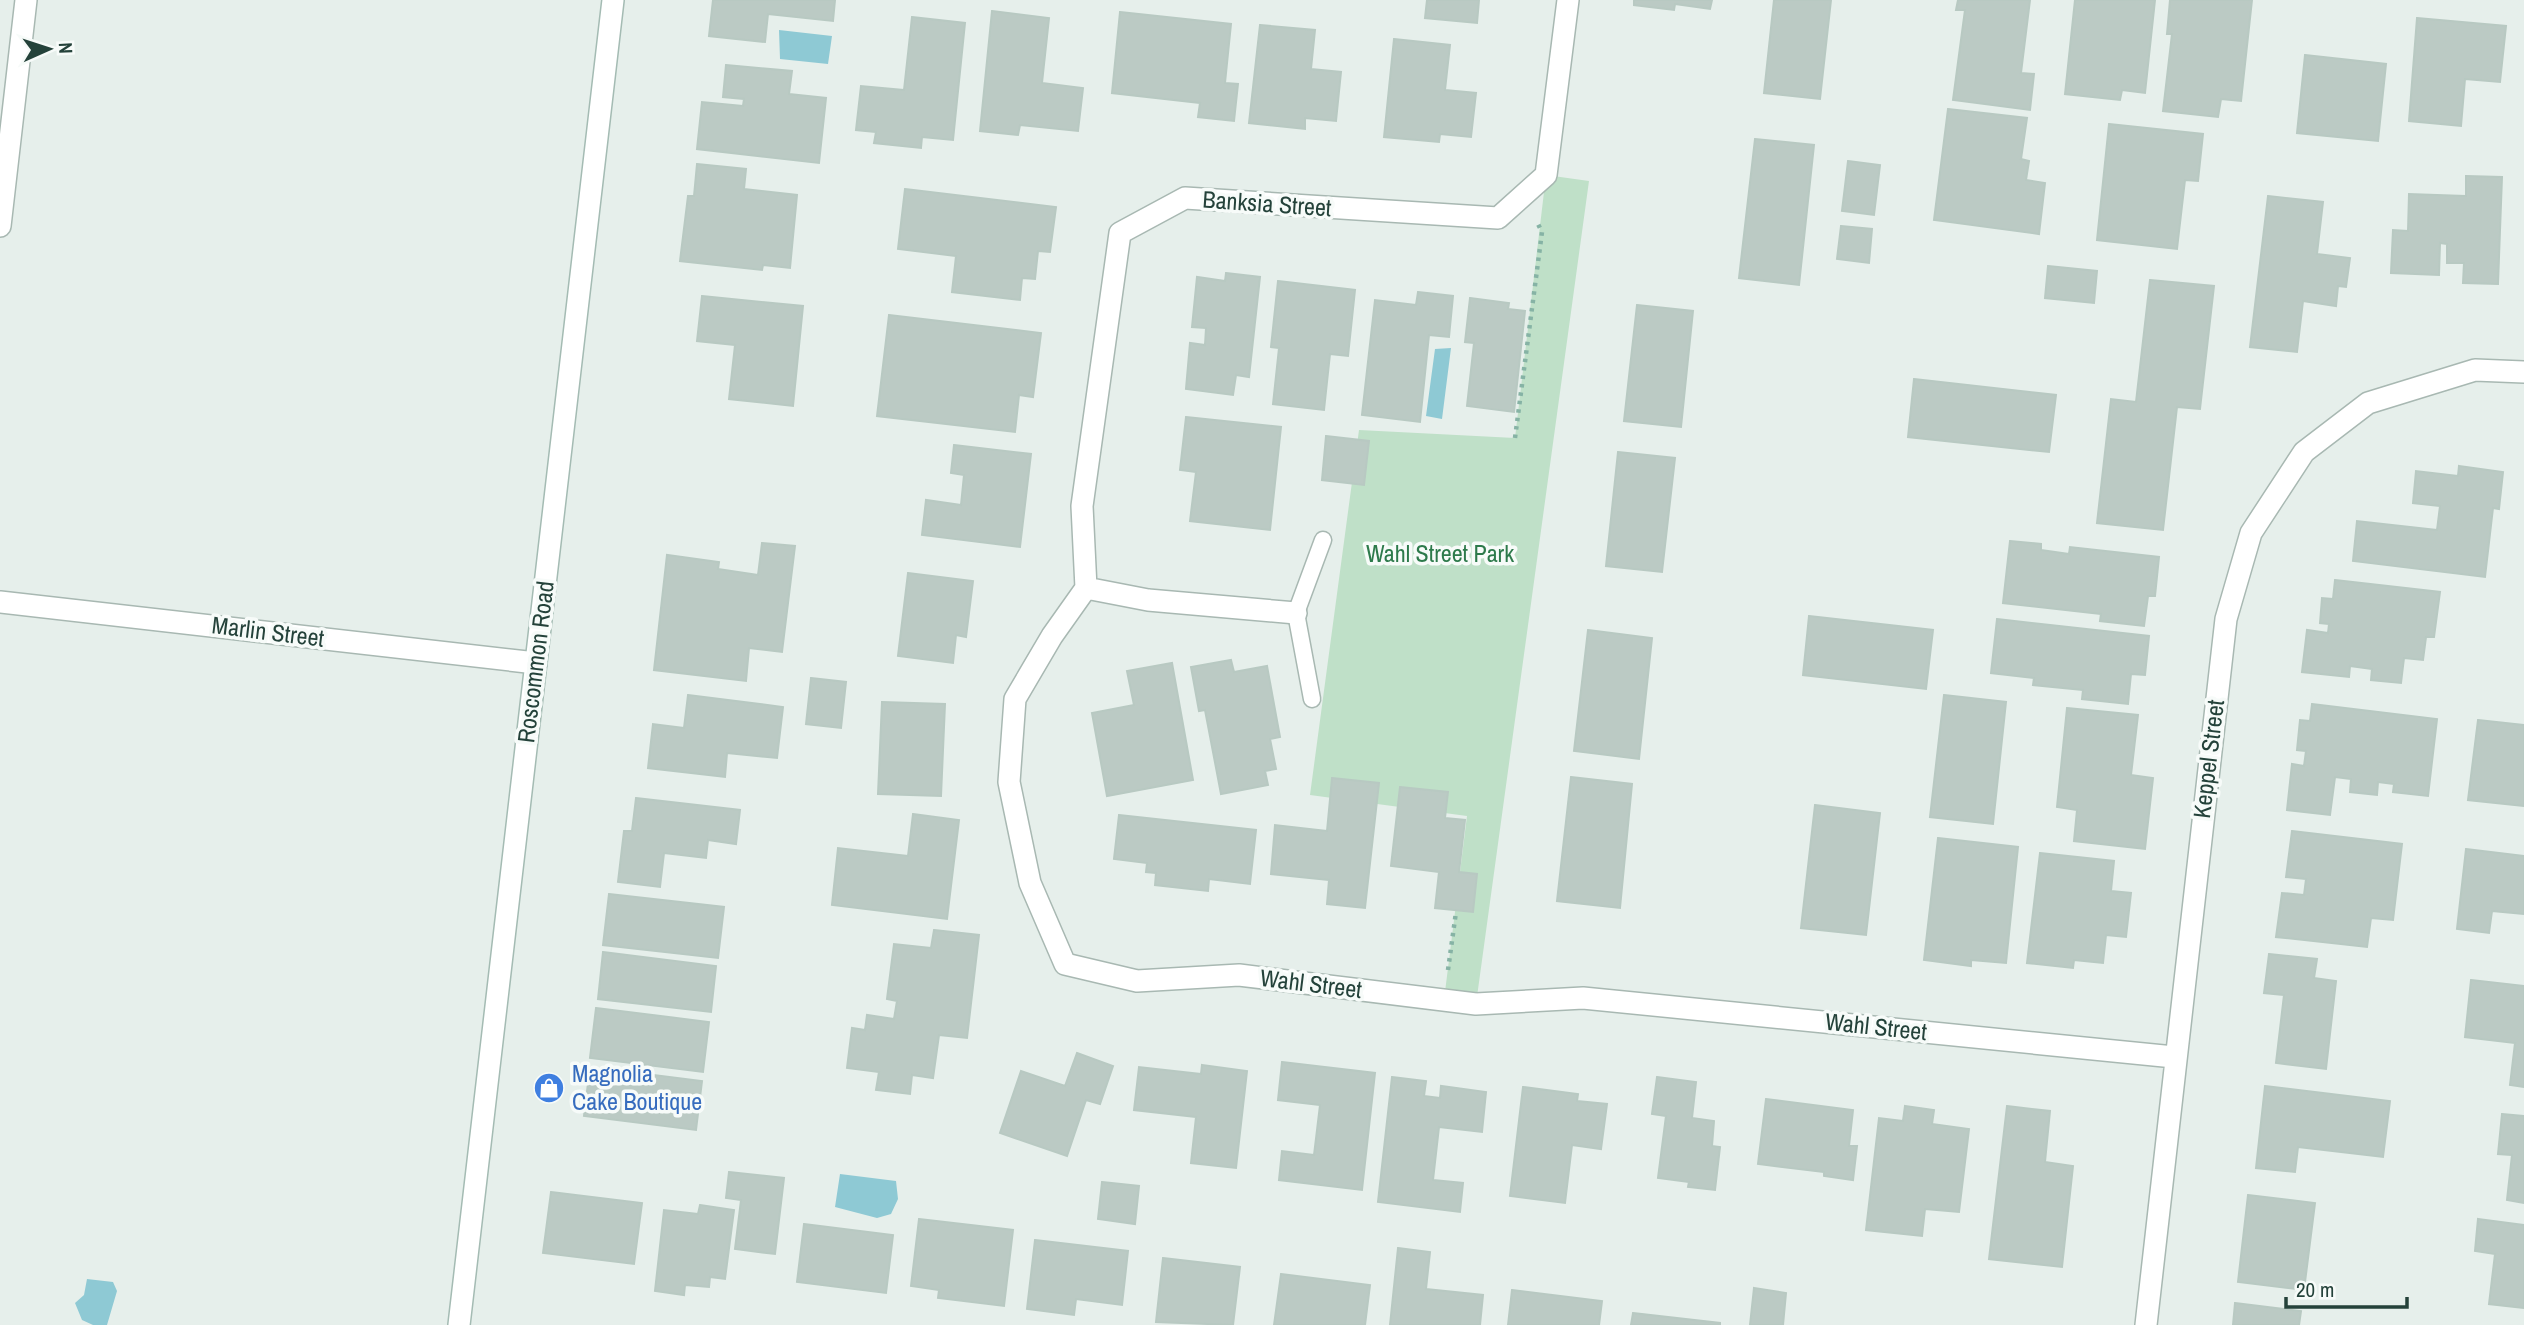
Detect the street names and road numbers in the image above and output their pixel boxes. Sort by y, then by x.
street label: Banksia Street [1202,183,1333,224]
street label: Roscommon Road [509,579,561,745]
street label: Marlin Street [210,608,327,654]
street label: Keppel Street [2185,697,2231,820]
street label: Wahl Street [1258,961,1364,1005]
street label: Wahl Street [1824,1005,1929,1047]

